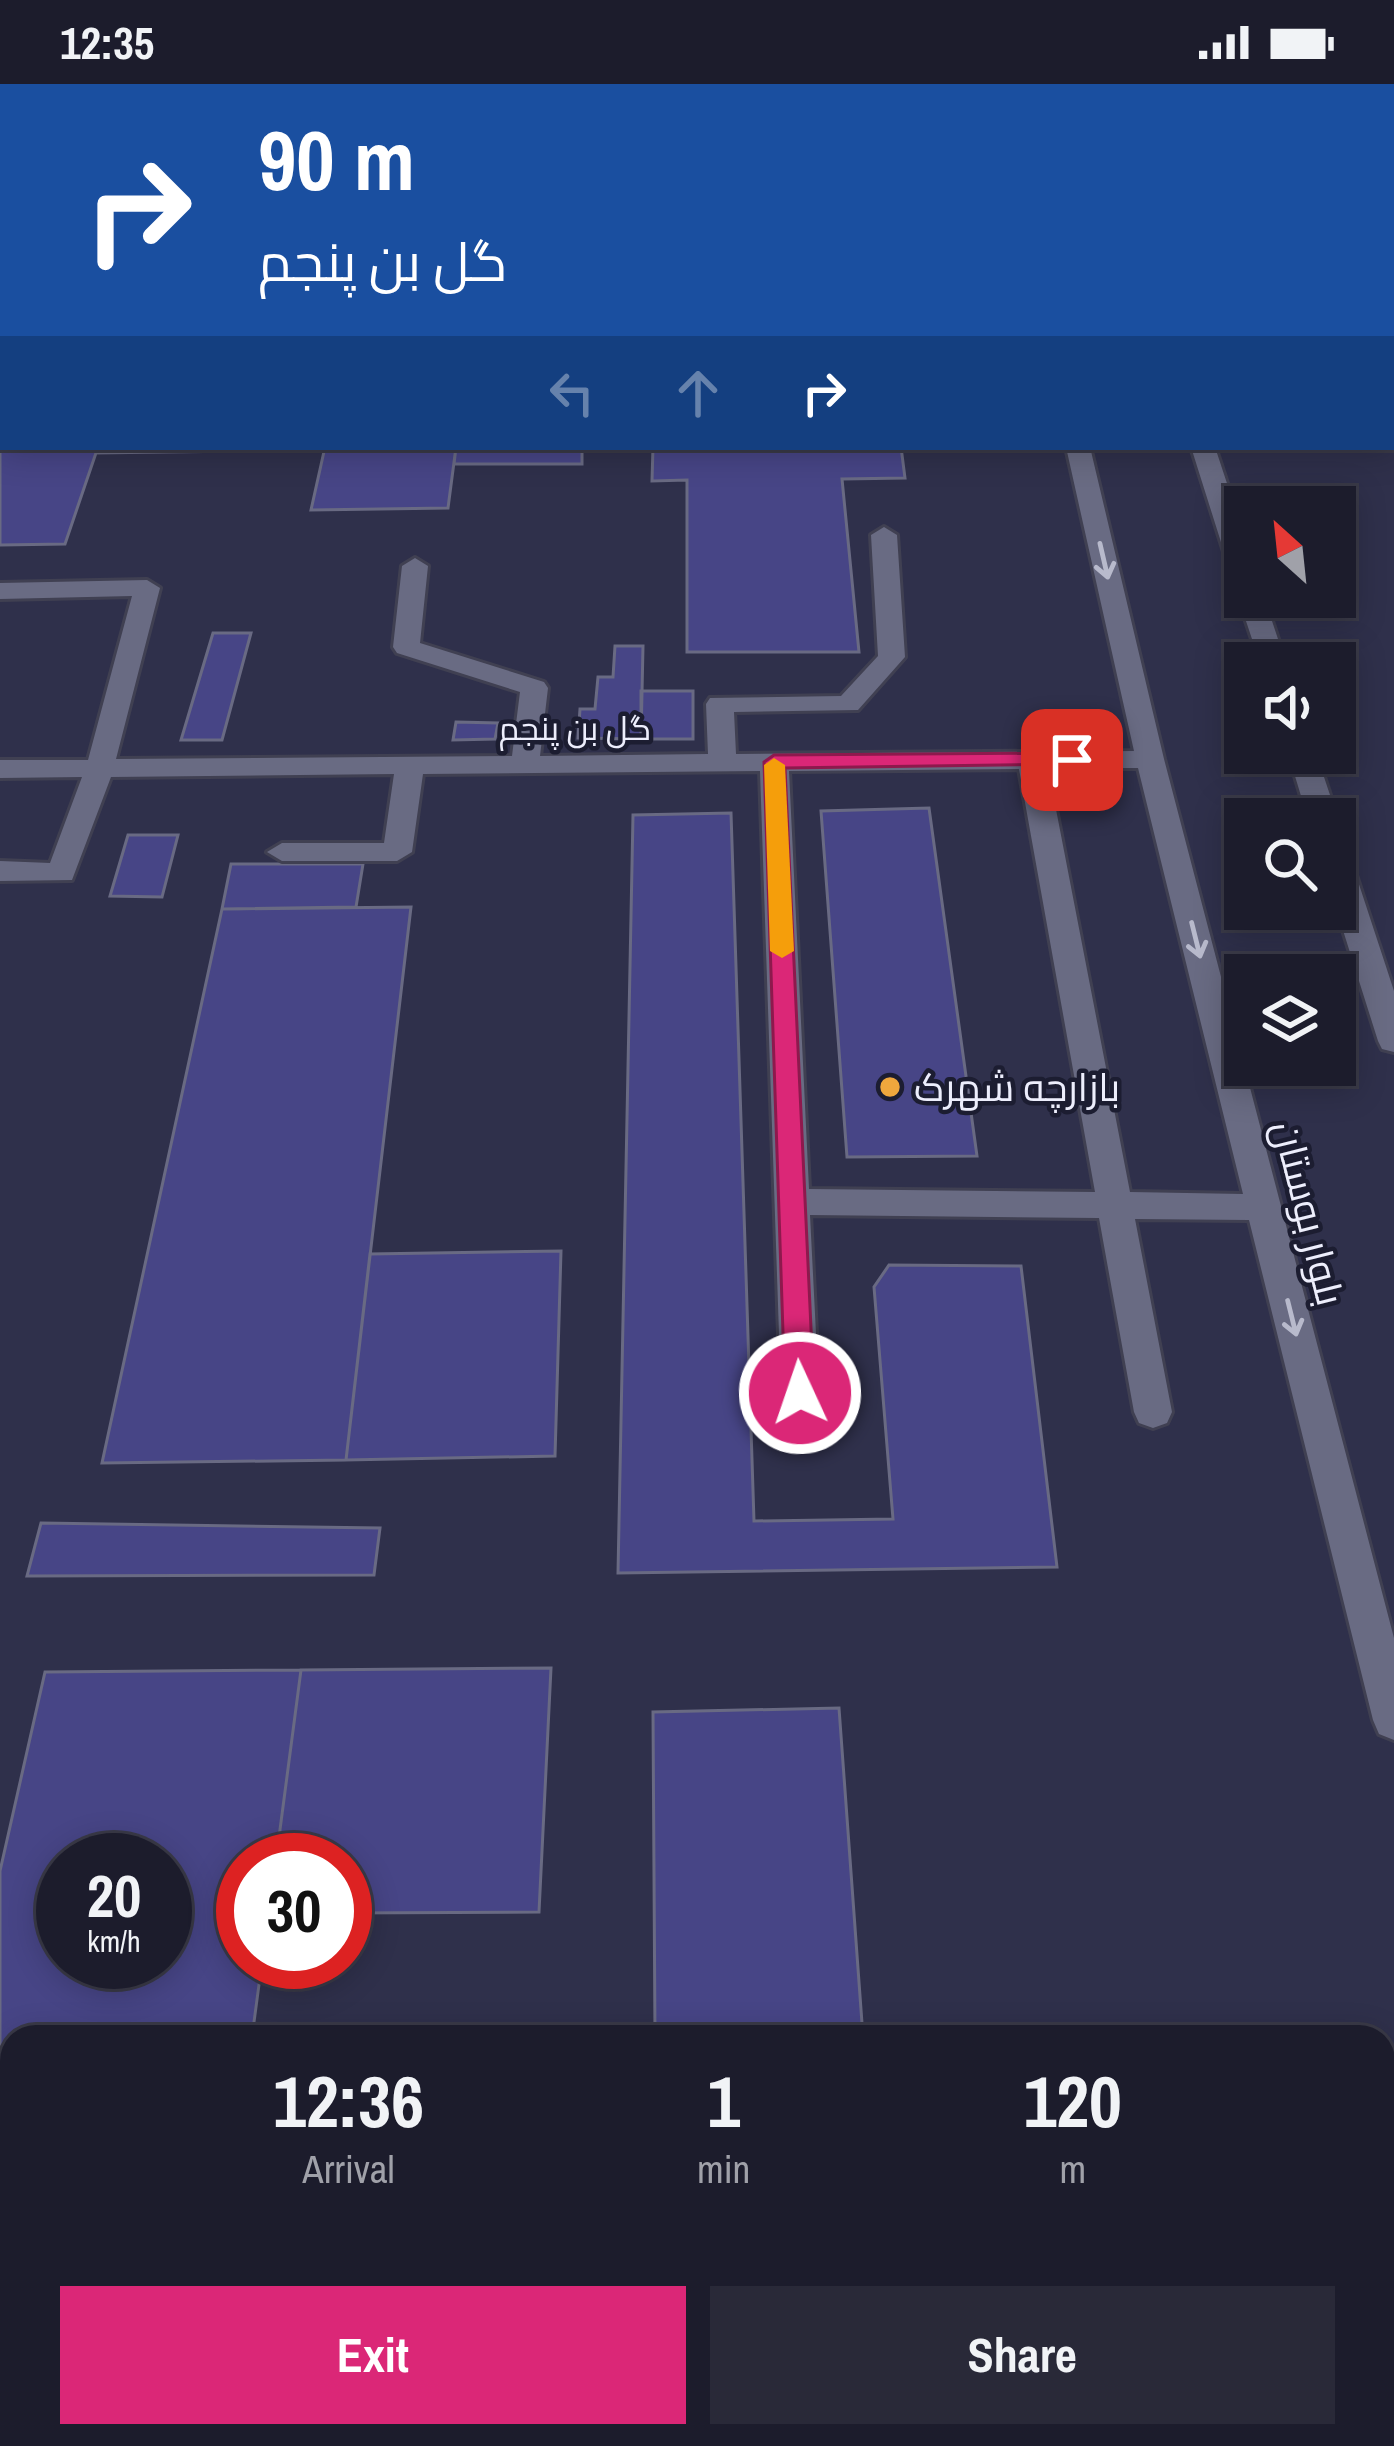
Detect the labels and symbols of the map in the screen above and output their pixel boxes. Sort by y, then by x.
north arrow [1224,486,1356,618]
one-way arrow [1094,542,1117,580]
street label: گل بن پنجم [499,706,651,751]
pin [1021,709,1123,811]
one-way arrow [1186,921,1208,959]
place label: بازارچه شهرک [914,1061,1120,1113]
marker: بازارچه شهرک [877,1074,903,1100]
street label: بلوار بوستان [1261,1115,1357,1311]
one-way arrow [1282,1298,1304,1336]
position arrow [737,1330,863,1456]
speed limit sign: 30 [216,1833,372,1989]

